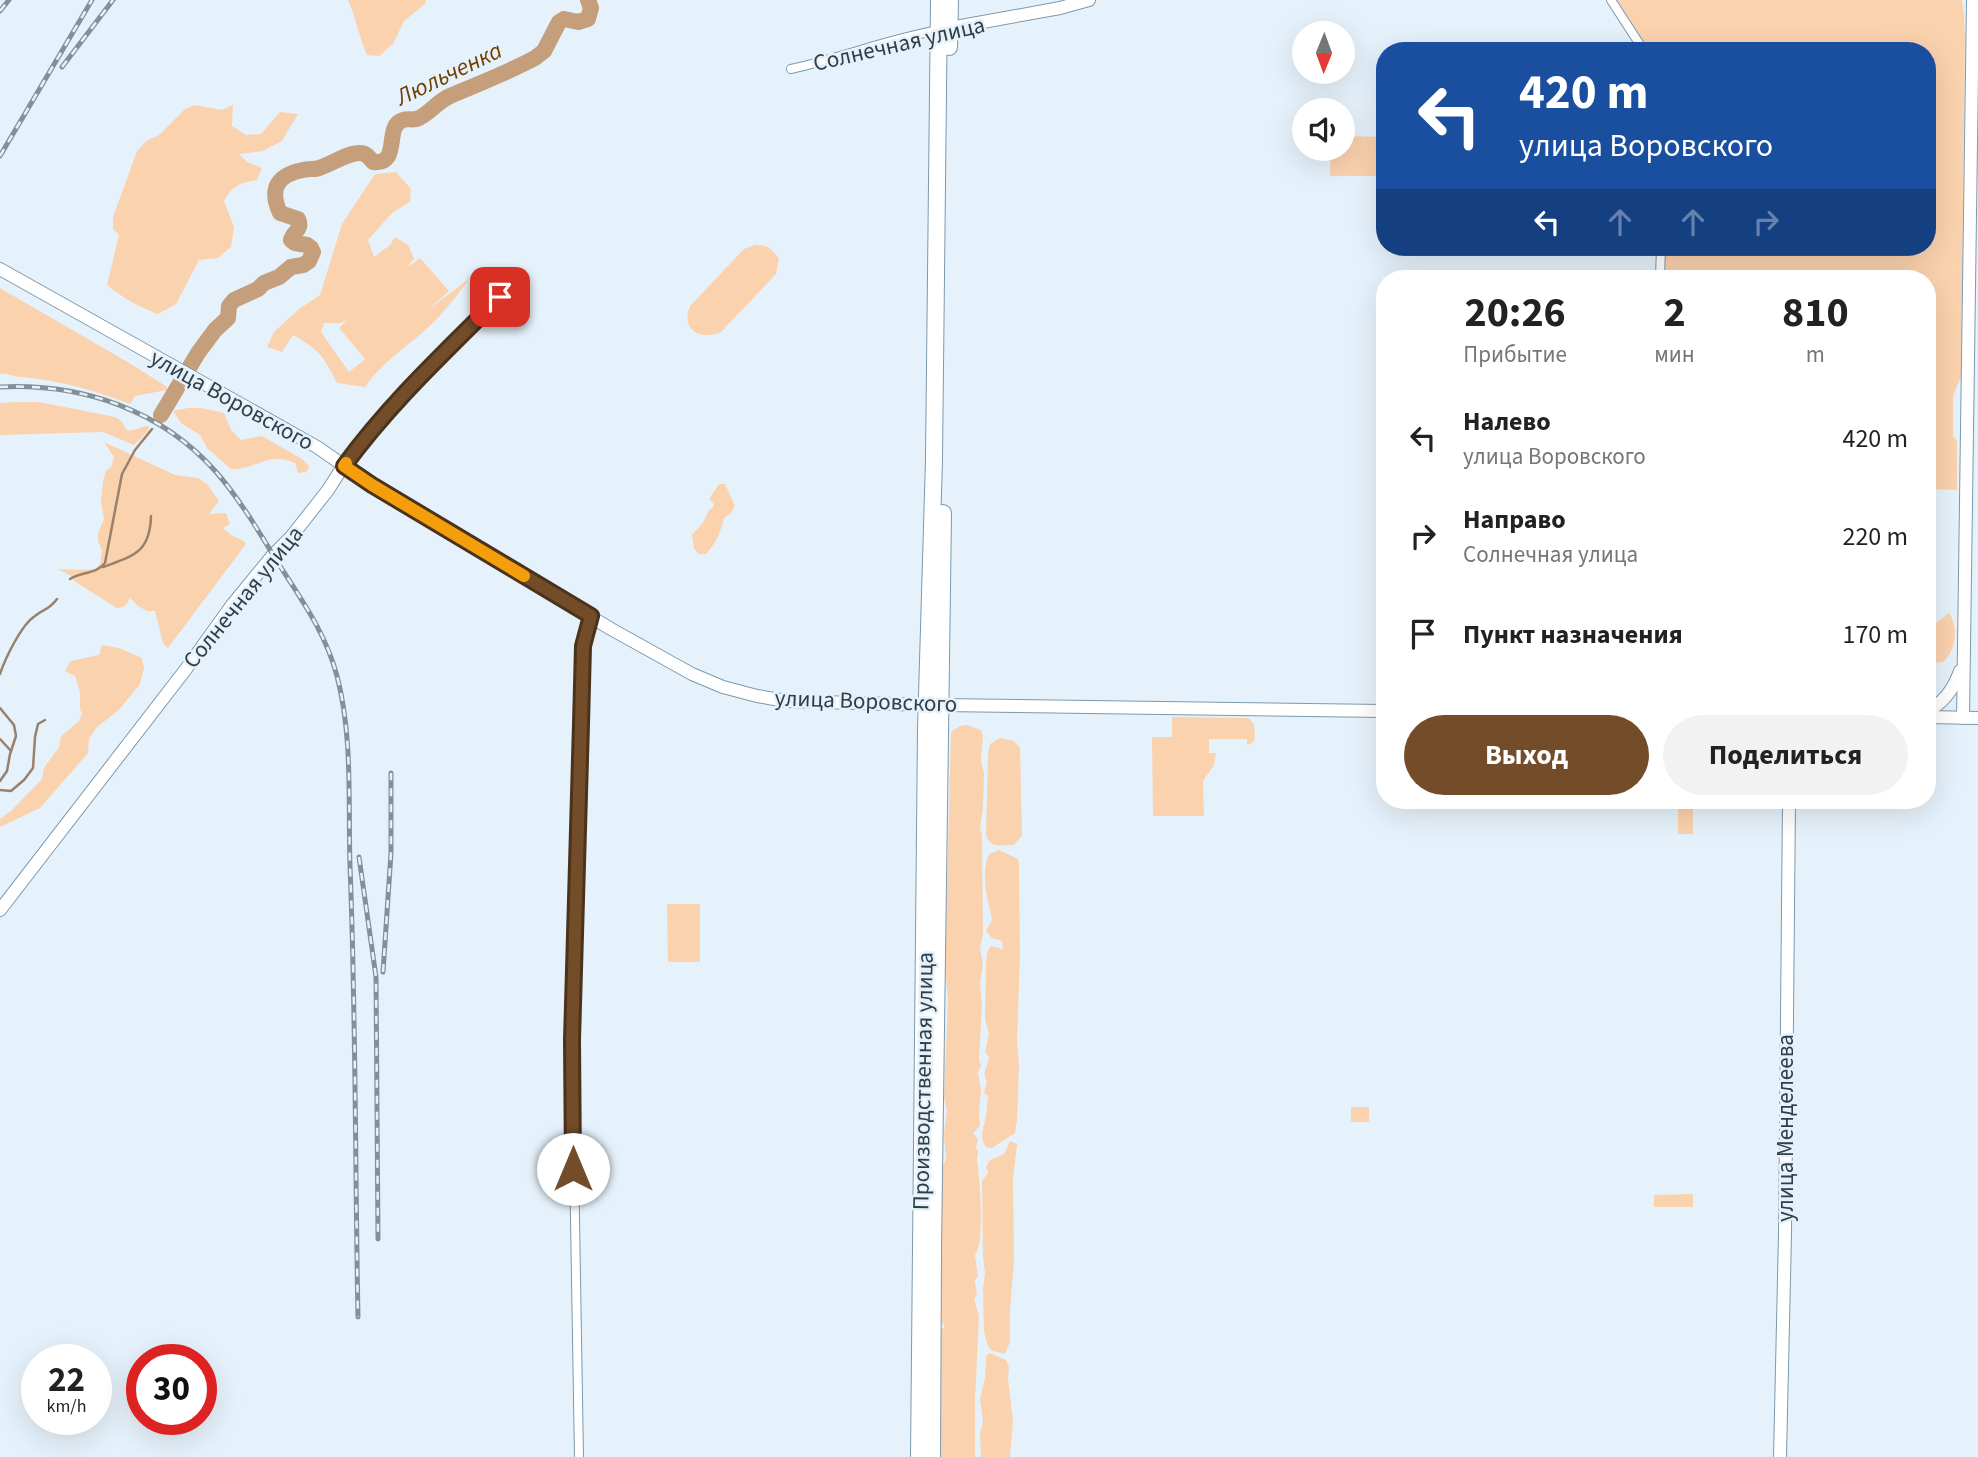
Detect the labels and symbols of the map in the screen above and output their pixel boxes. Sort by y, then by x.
street label: Солнечная улица [810,8,988,80]
north arrow [1292,21,1354,84]
water label: Люльченка [388,33,508,116]
pin [470,267,530,327]
street label: улица Воровского [144,341,320,459]
street label: Солнечная улица [175,519,311,675]
street label: улица Воровского [774,681,958,721]
street label: Производственная улица [904,952,942,1210]
street label: улица Менделеева [1769,1034,1802,1222]
position arrow [536,1132,610,1206]
speed limit sign: 30 [126,1344,217,1435]

